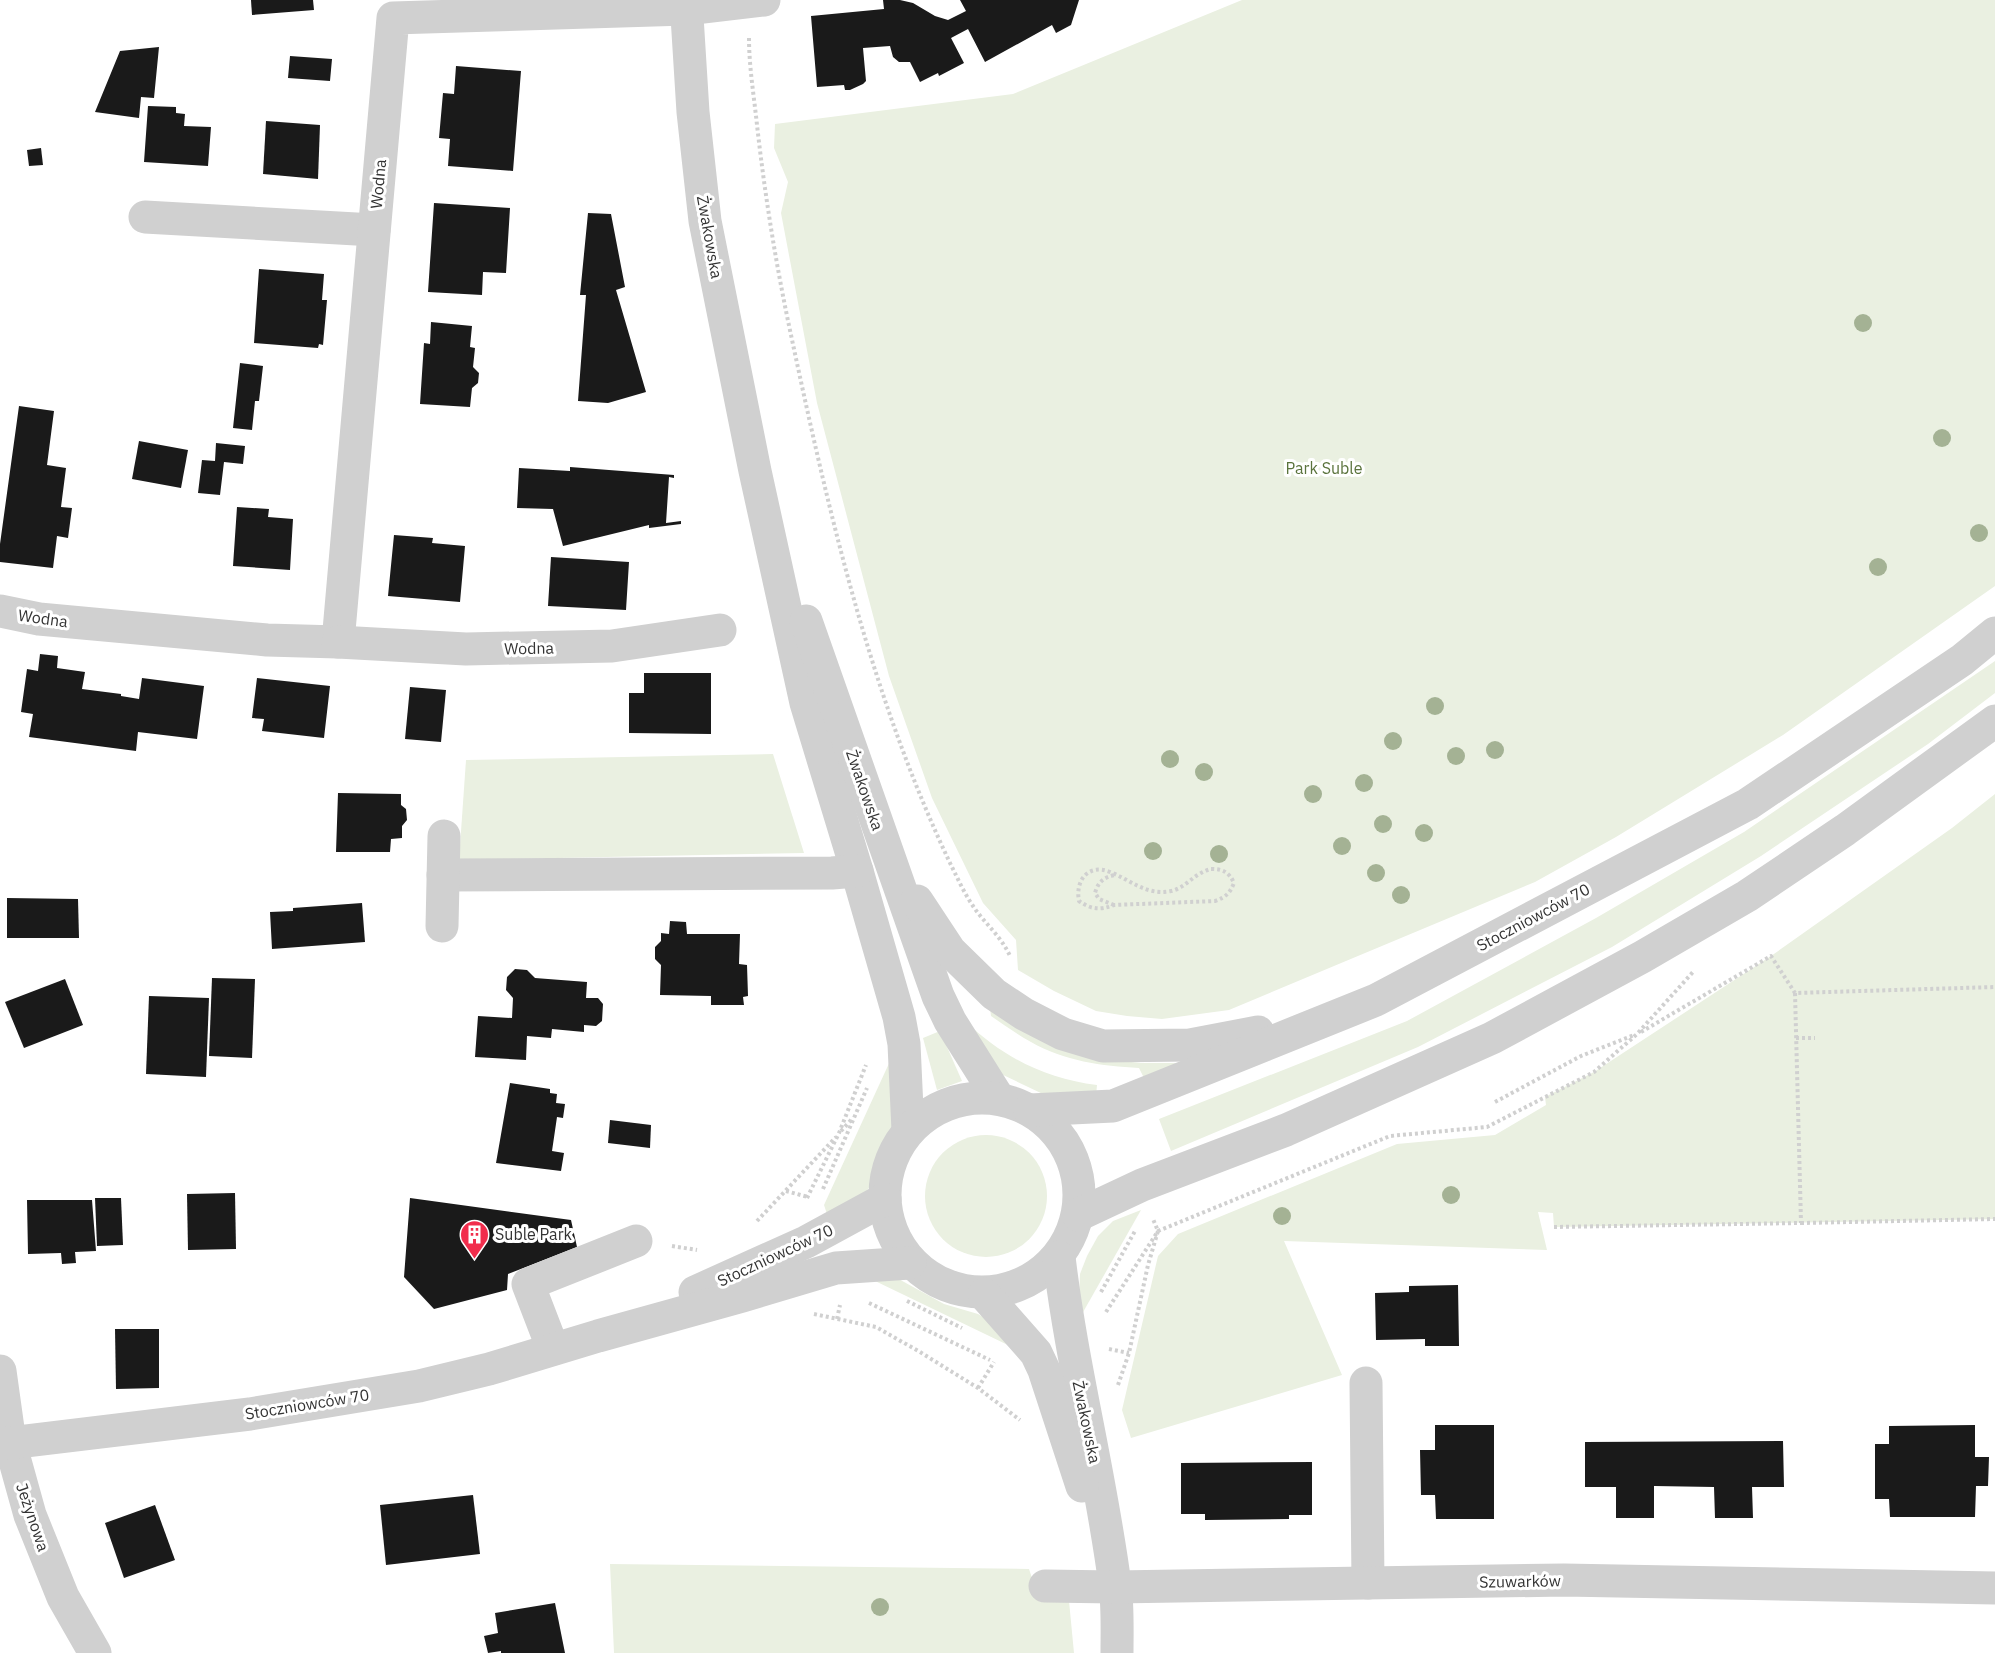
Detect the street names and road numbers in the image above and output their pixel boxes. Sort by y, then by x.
street label: Wodna [366,158,390,210]
street label: Żwakowska [693,194,727,281]
street label: Wodna [17,605,70,631]
street label: Wodna [504,638,555,658]
street label: Żwakowska [842,747,888,833]
street label: Stoczniowców 70 [1473,879,1593,955]
street label: Stoczniowców 70 [714,1219,836,1291]
street label: Żwakowska [1068,1379,1106,1466]
street label: Stoczniowców 70 [243,1384,371,1424]
street label: Jeżynowa [12,1480,54,1554]
street label: Szuwarków [1479,1570,1561,1592]

